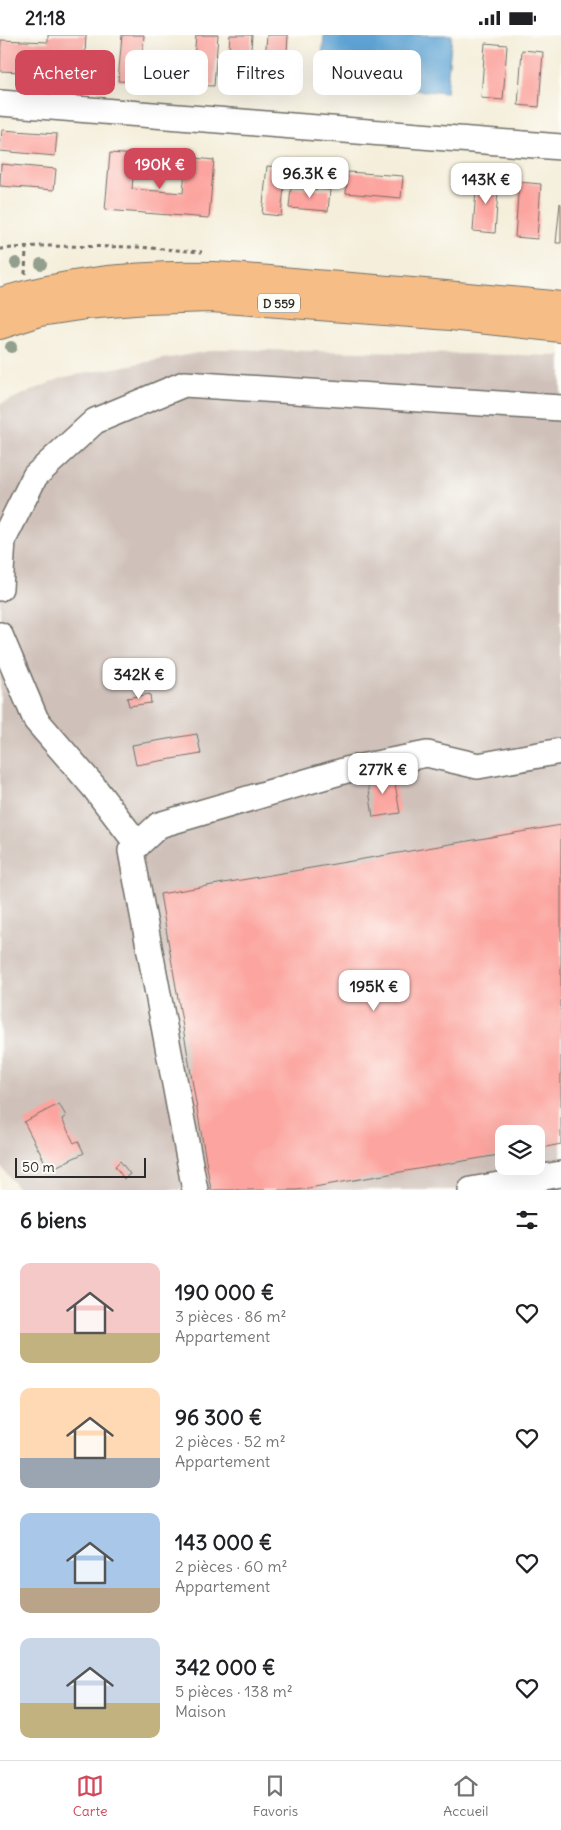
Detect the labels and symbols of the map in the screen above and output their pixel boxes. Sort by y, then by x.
pin: 190K € [119,147,201,190]
pin: 96.3K € [264,156,356,199]
pin: 143K € [445,163,527,205]
road number: D 559 [258,293,300,313]
pin: 342K € [98,657,180,700]
pin: 277K € [342,753,424,795]
pin: 195K € [333,969,415,1012]
scale bar [15,1155,146,1178]

